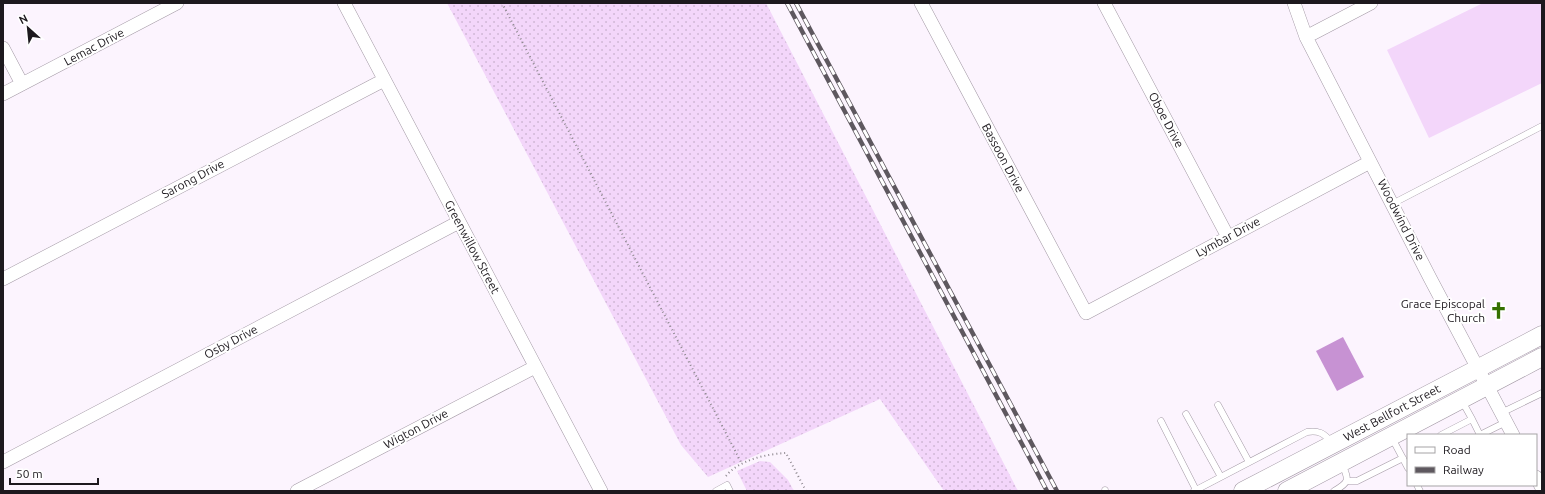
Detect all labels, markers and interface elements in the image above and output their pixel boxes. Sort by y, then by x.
north arrow [8,8,48,48]
text: N [17,12,30,26]
street label: Lemac Drive [62,25,126,68]
street label: Oboe Drive [1146,90,1187,150]
street label: Bassoon Drive [980,121,1027,194]
street label: Sarong Drive [159,157,226,200]
street label: Woodwind Drive [1375,177,1427,262]
street label: Greenwillow Street [442,198,503,296]
street label: Lymbar Drive [1193,214,1262,259]
place label: Grace Episcopal Church [1401,297,1485,324]
church icon: Grace Episcopal Church [1488,301,1508,321]
street label: Osby Drive [202,322,260,361]
street label: West Bellfort Street [1341,381,1443,444]
street label: Wigton Drive [381,406,450,451]
legend [1407,434,1537,486]
text: Road [1443,443,1471,456]
scale bar [10,460,98,486]
text: Railway [1443,463,1484,476]
text: 50 m [16,467,43,480]

